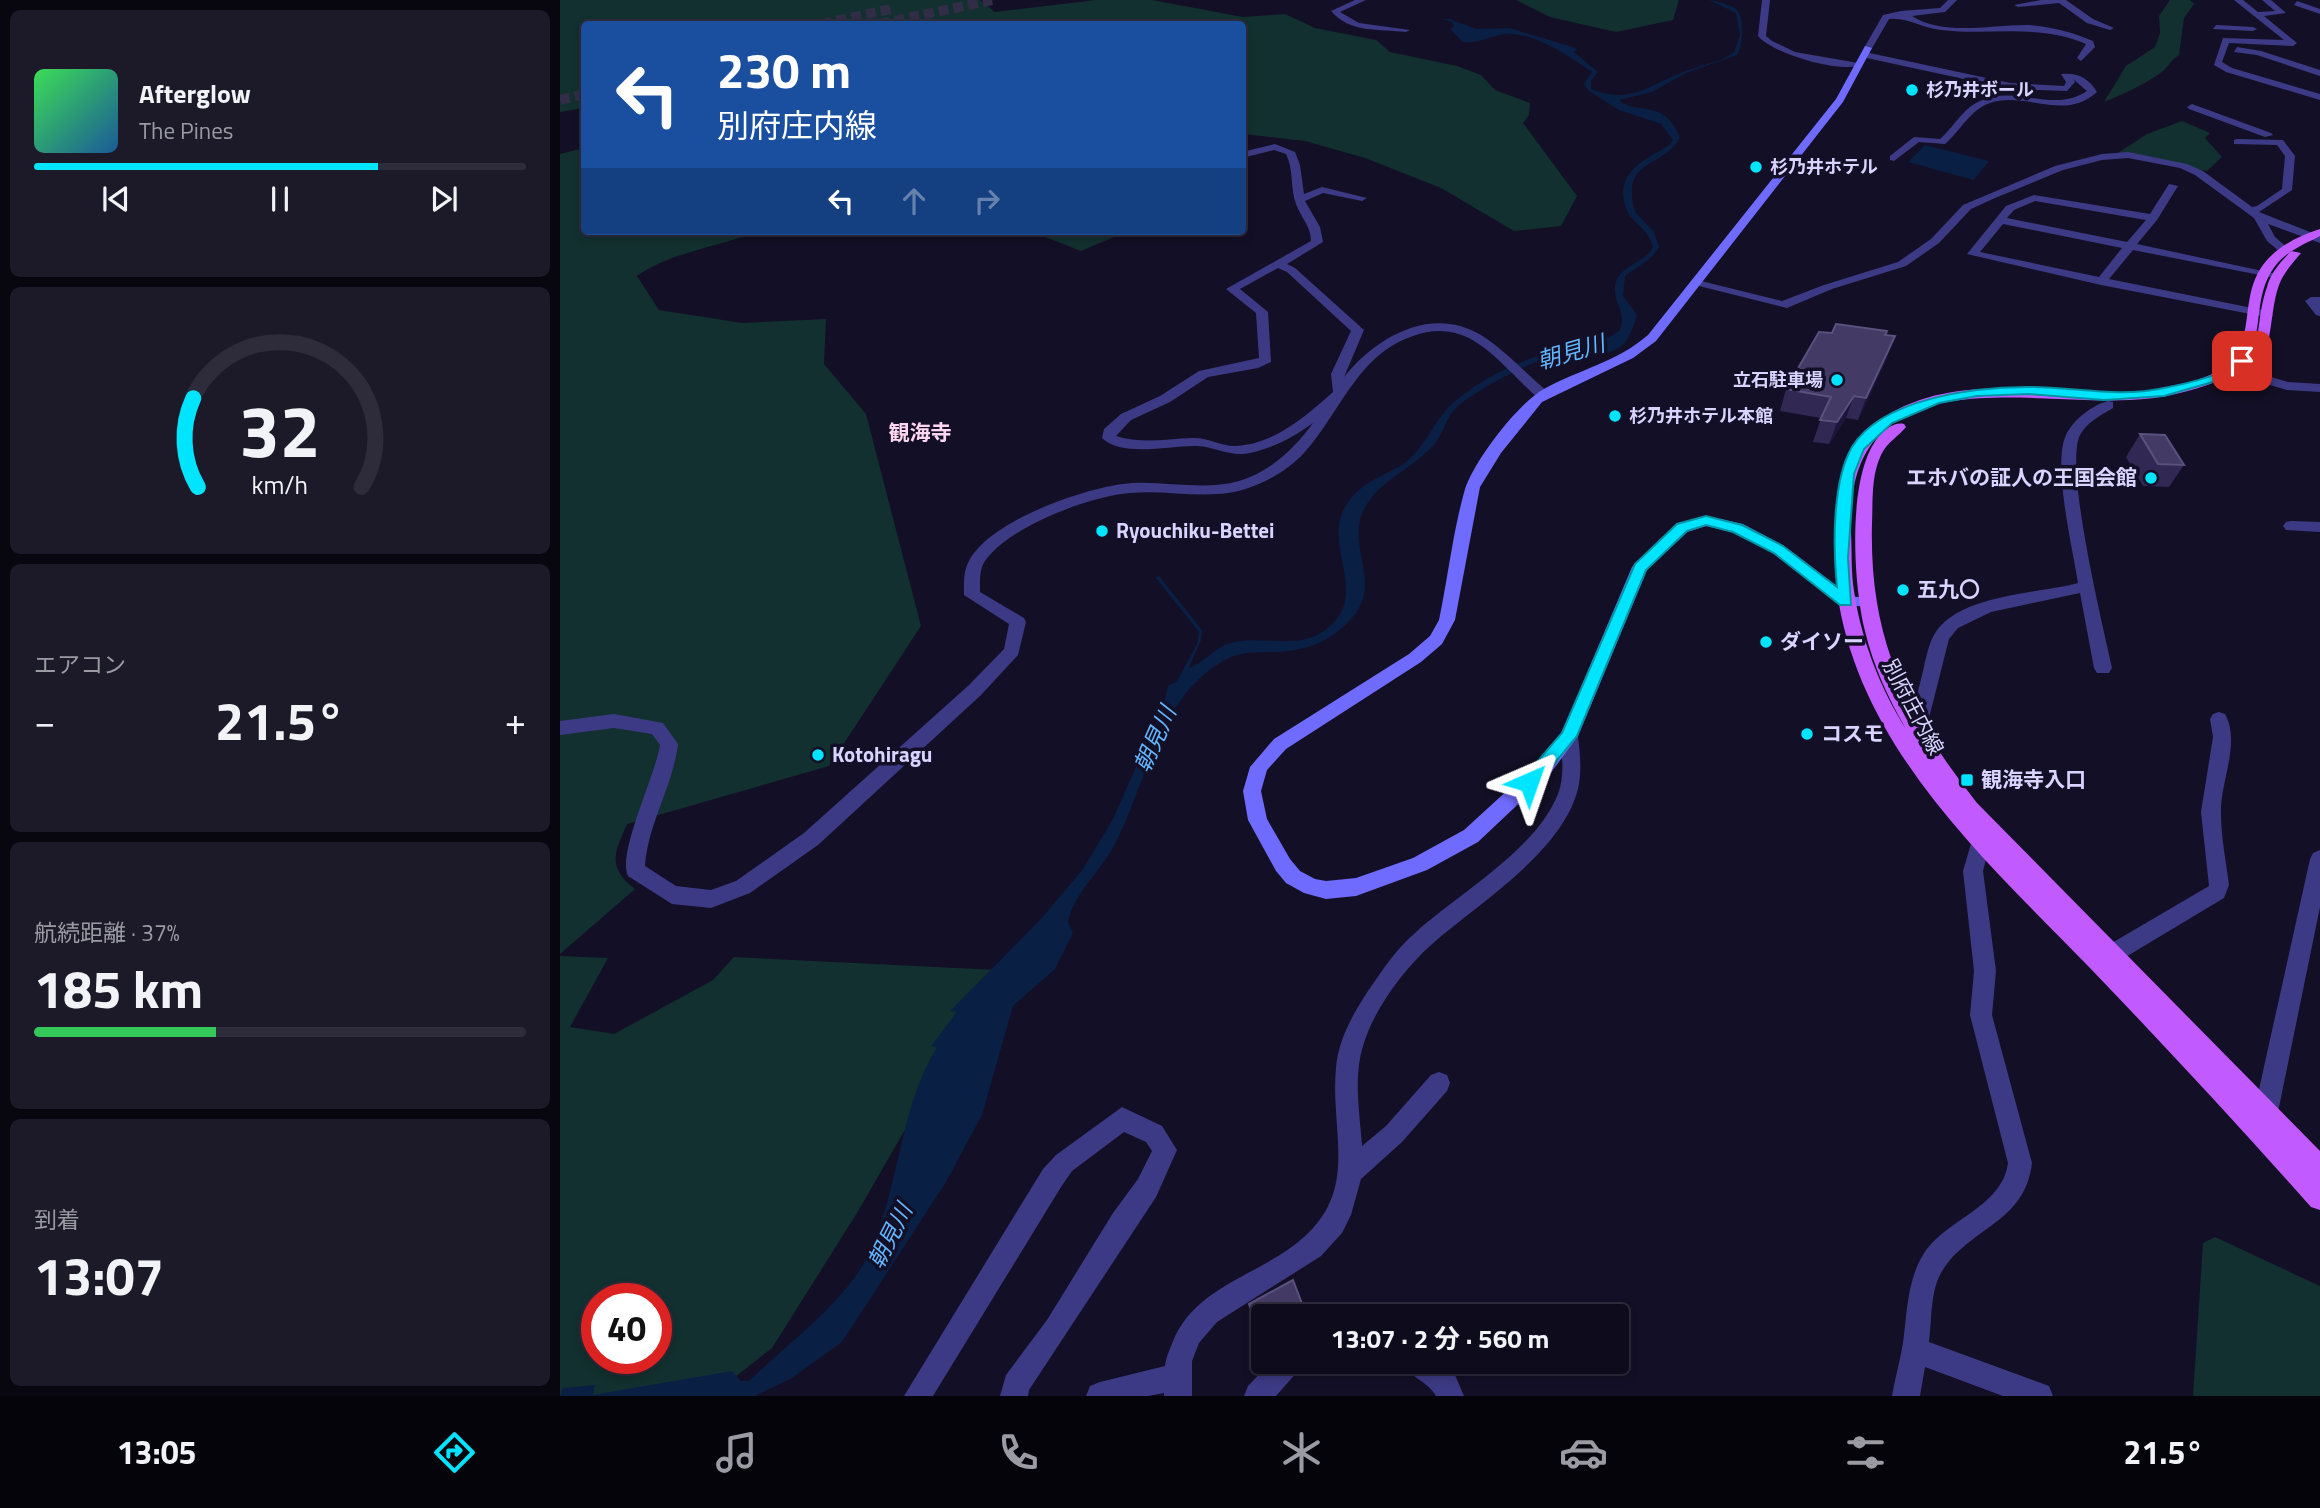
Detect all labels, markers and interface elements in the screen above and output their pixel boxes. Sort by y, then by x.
text: 230 m [717,32,851,107]
icon: left [602,49,693,140]
text: Afterglow [139,74,251,113]
place label: 杉乃井ボール [1926,76,2034,103]
marker: 杉乃井ボール [1904,82,1920,98]
text: 別府庄内線 [717,101,877,149]
text: The Pines [139,113,233,148]
place label: 杉乃井ホテル [1770,153,1878,180]
marker: 杉乃井ホテル [1748,159,1764,175]
icon: previous [97,180,135,218]
icon: pause [261,180,299,218]
icon: next [425,180,463,218]
icon: left [822,182,860,220]
icon: ahead [895,182,933,220]
icon: right [968,182,1006,220]
water label: 朝見川 [1533,324,1612,378]
pin [2212,331,2272,391]
icon: arrive [2223,342,2261,380]
place label: 立石駐車場 [1733,366,1823,393]
marker: 立石駐車場 [1829,372,1845,388]
text: 32 [239,375,321,485]
place label: 杉乃井ホテル本館 [1629,402,1773,429]
marker: 杉乃井ホテル本館 [1607,408,1623,424]
district label: 観海寺 [889,416,952,448]
place label: エホバの証人の王国会館 [1906,461,2137,493]
text: km/h [252,466,308,504]
marker: エホバの証人の王国会館 [2143,470,2159,486]
place label: Ryouchiku-Bettei [1116,514,1274,546]
marker: Ryouchiku-Bettei [1094,523,1110,539]
place label: 五九〇 [1917,573,1980,605]
marker: 五九〇 [1895,582,1911,598]
place label: ダイソー [1780,625,1864,657]
marker: ダイソー [1758,634,1774,650]
text: エアコン [34,647,126,682]
street label: 別府庄内線 [1875,653,1953,760]
text: 21.5° [215,681,345,760]
text: − [34,692,55,750]
text: + [505,692,526,750]
water label: 朝見川 [1125,697,1186,777]
place label: コスモ [1821,717,1884,749]
marker: コスモ [1799,726,1815,742]
place label: Kotohiragu [832,738,933,770]
position arrow [1492,745,1566,819]
marker: Kotohiragu [810,747,826,763]
place label: 観海寺入口 [1981,763,2086,795]
marker: 観海寺入口 [1959,772,1975,788]
text: 航続距離 · 37% [34,915,180,950]
text: 185 km [34,949,203,1028]
water label: 朝見川 [858,1194,922,1274]
text: 到着 [34,1202,80,1237]
text: 13:07 [34,1236,164,1315]
speed limit sign: 40 [581,1283,672,1374]
text: 13:07 · 2 分 · 560 m [1331,1319,1549,1358]
text: 13:05 [117,1428,197,1476]
icon: directions [430,1428,479,1477]
icon: music [712,1428,761,1477]
icon: phone [994,1428,1043,1477]
icon: climate [1277,1428,1326,1477]
icon: car [1559,1428,1608,1477]
icon: filters [1841,1428,1890,1477]
text: 21.5° [2123,1428,2203,1476]

